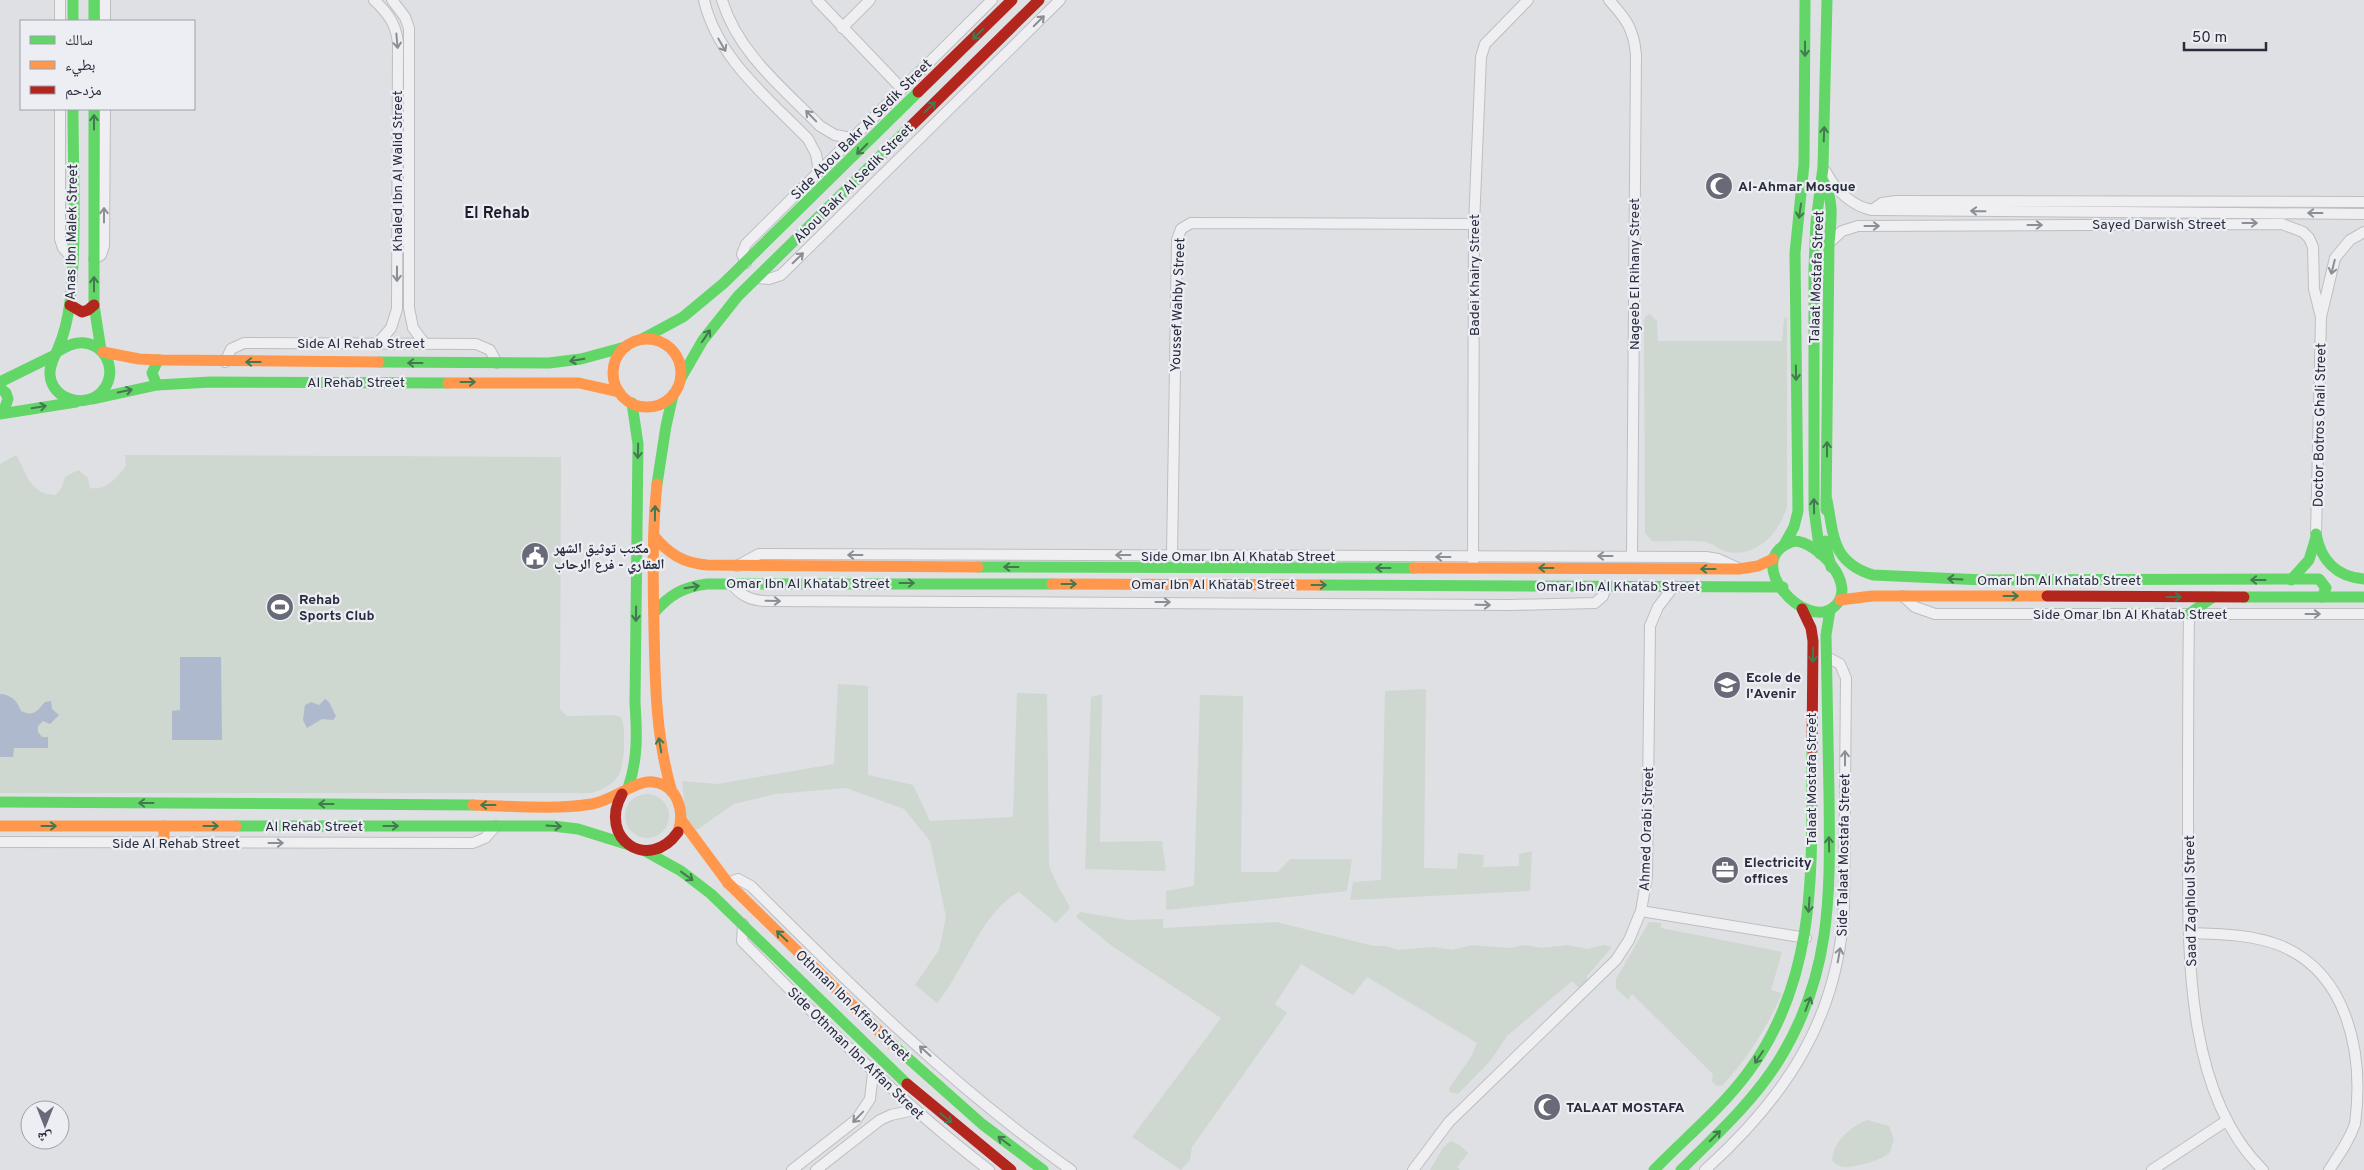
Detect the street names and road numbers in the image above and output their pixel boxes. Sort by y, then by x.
street label: Side Abou Bakr Al Sedik Street [787,55,935,203]
street label: Khaled Ibn Al Walid Street [390,90,407,252]
street label: Abou Bakr Al Sedik Street [790,120,916,246]
street label: Anas Ibn Malek Street [63,164,82,300]
street label: Nageeb El Rihany Street [1627,198,1644,350]
street label: Talaat Mostafa Street [1807,210,1828,344]
street label: Badei Khairy Street [1467,214,1484,336]
street label: Sayed Darwish Street [2092,217,2226,234]
street label: Youssef Wahby Street [1168,237,1189,373]
street label: Side Al Rehab Street [297,336,425,353]
street label: Doctor Botros Ghali Street [2311,343,2330,507]
street label: Al Rehab Street [307,375,405,392]
street label: Side Omar Ibn Al Khatab Street [1141,549,1335,566]
street label: Omar Ibn Al Khatab Street [1977,573,2141,590]
street label: Omar Ibn Al Khatab Street [726,576,890,593]
street label: Omar Ibn Al Khatab Street [1131,577,1295,594]
street label: Omar Ibn Al Khatab Street [1536,579,1700,596]
street label: Side Omar Ibn Al Khatab Street [2033,607,2227,624]
street label: Talaat Mostafa Street [1804,712,1821,846]
street label: Ahmed Orabi Street [1637,766,1658,892]
street label: Side Talaat Mostafa Street [1835,773,1854,937]
street label: Al Rehab Street [265,819,363,836]
street label: Saad Zaghloul Street [2182,835,2201,967]
street label: Side Al Rehab Street [112,836,240,853]
street label: Othman Ibn Affan Street [791,947,913,1065]
street label: Side Othman Ibn Affan Street [783,984,927,1124]

